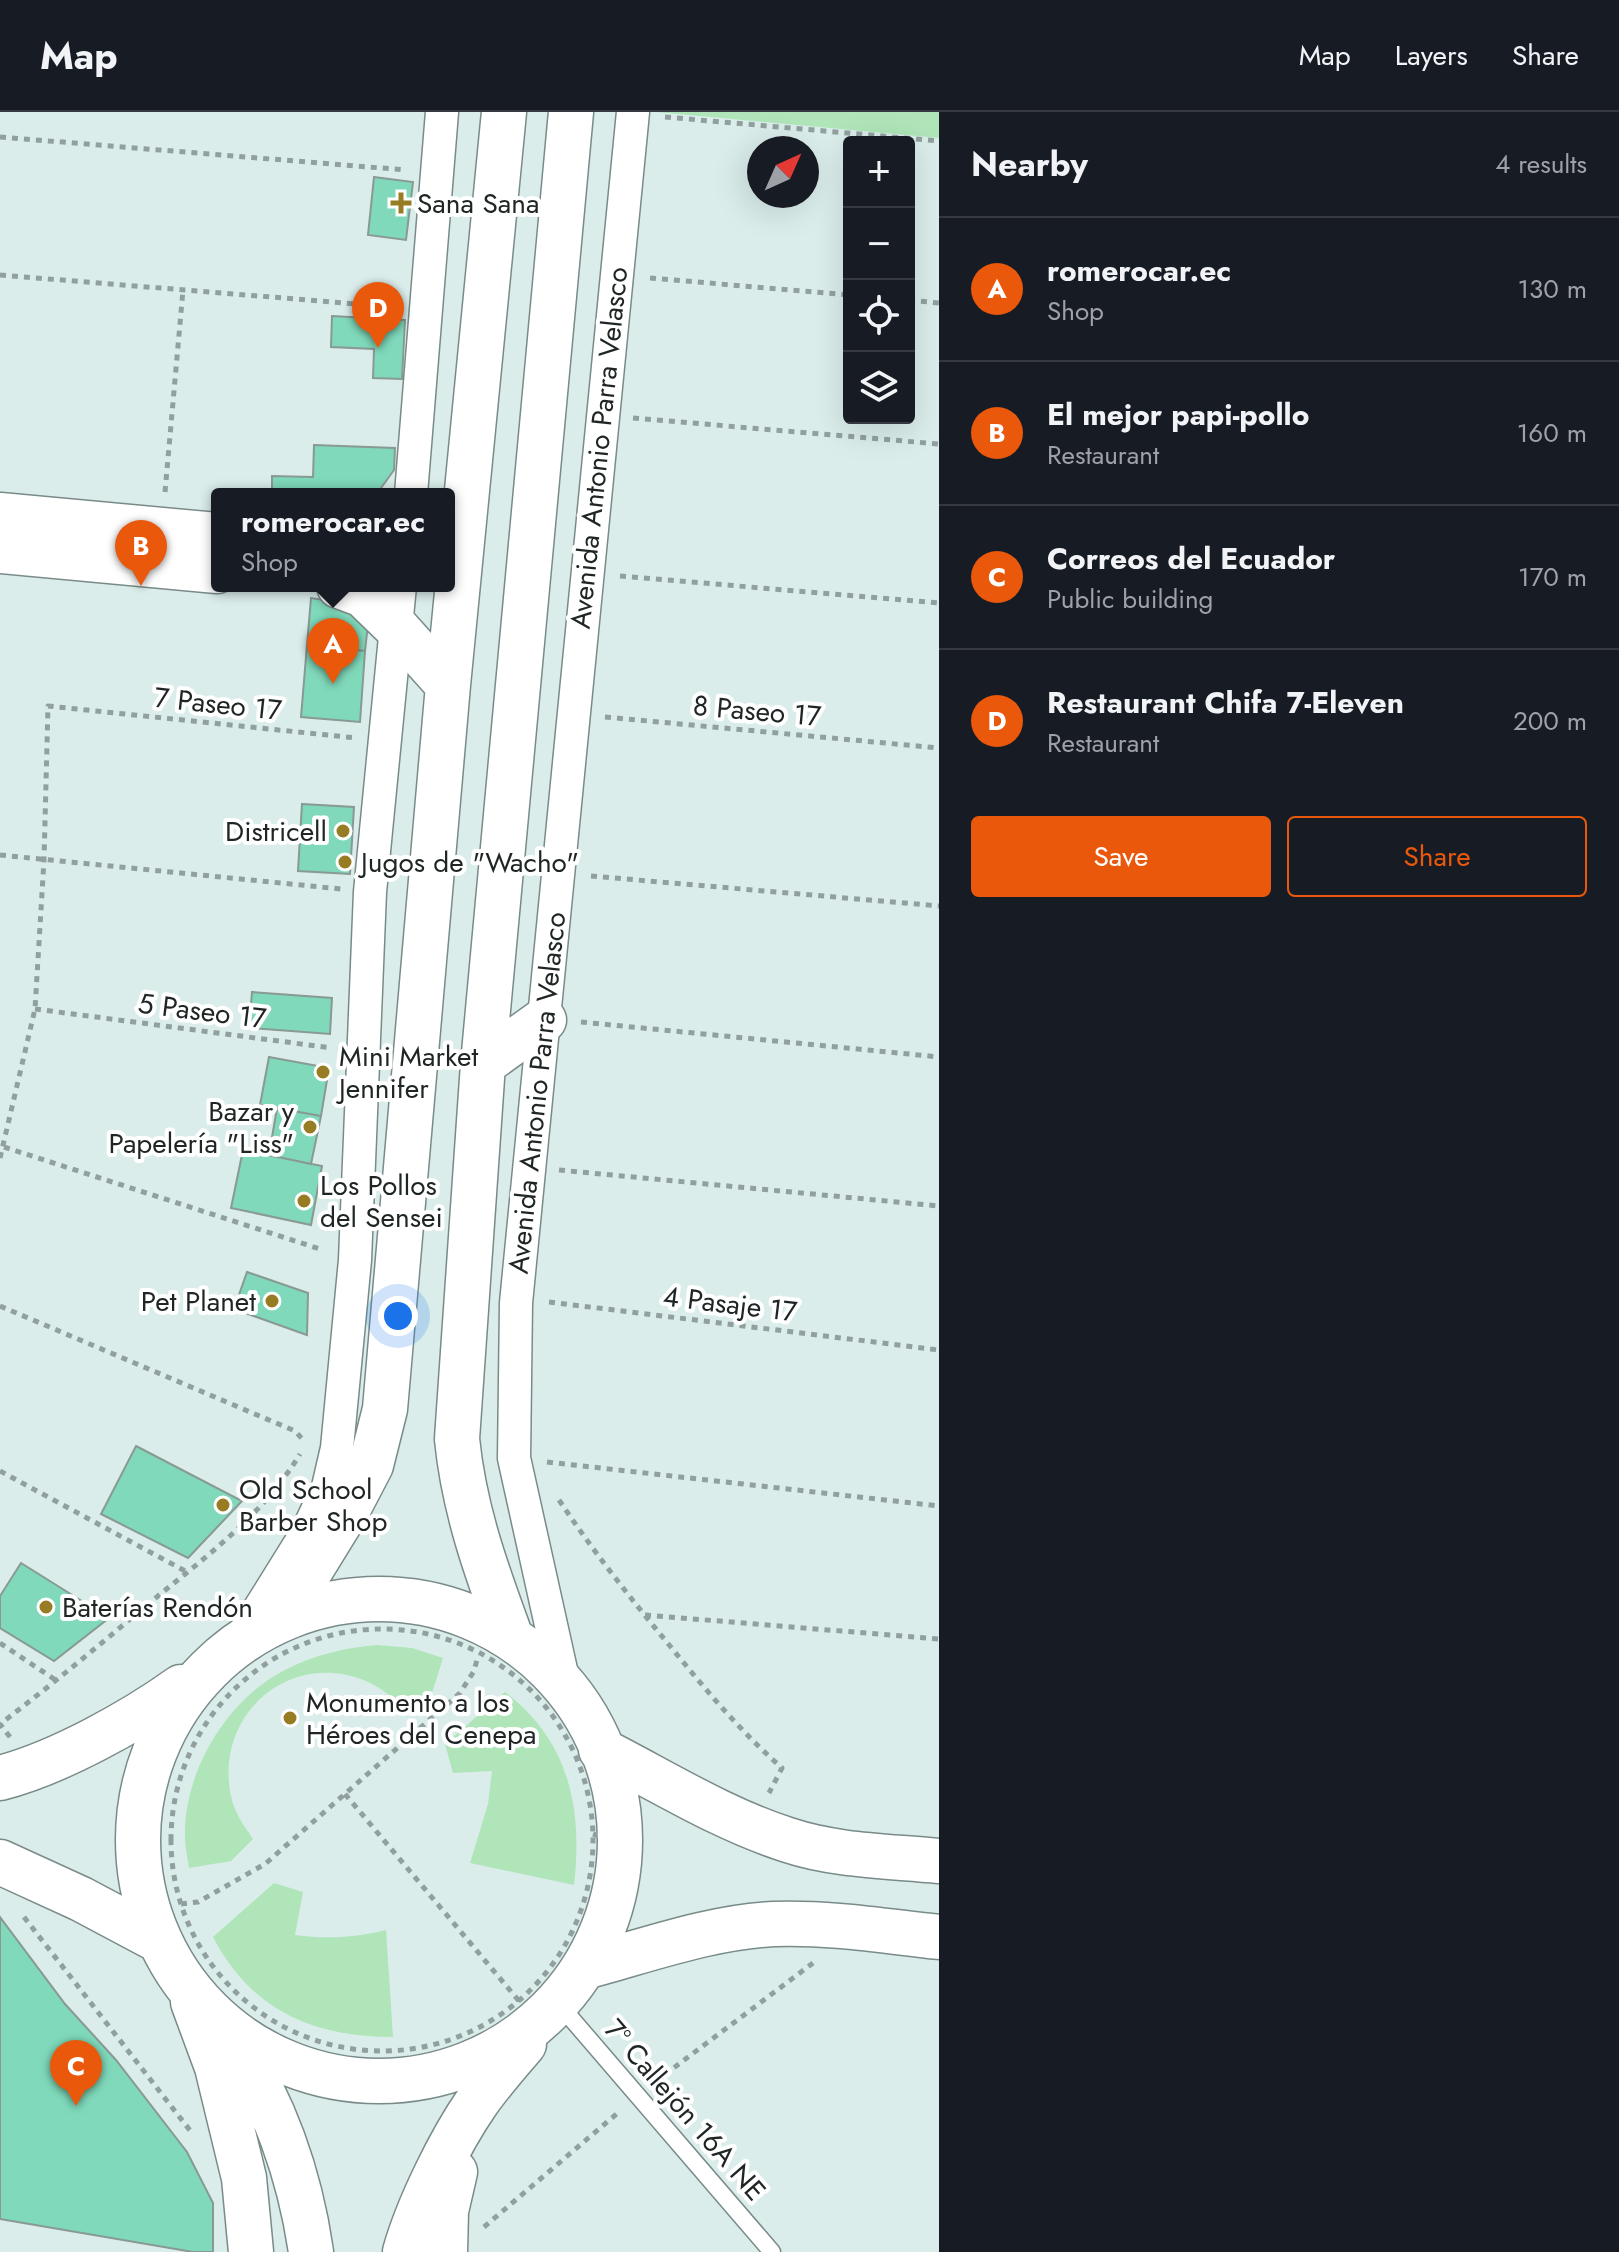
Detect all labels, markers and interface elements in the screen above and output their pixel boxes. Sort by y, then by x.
text: Map [40,28,118,83]
text: Map [1299,35,1351,76]
text: Layers [1395,35,1468,76]
text: Share [1512,35,1579,76]
north arrow [747,136,819,208]
map controls [843,136,915,424]
button: + [843,136,915,208]
text: Nearby [971,140,1088,189]
text: 4 results [1495,145,1587,183]
place label: Sana Sana [417,183,539,224]
marker: Sana Sana [392,194,410,212]
button: − [843,208,915,280]
text: romerocar.ec [1047,249,1231,292]
street label: Avenida Antonio Parra Velasco [560,265,638,631]
text: A [987,270,1007,308]
text: 130 m [1517,270,1587,308]
button: locate [843,280,915,352]
pin: D [352,282,404,348]
text: Shop [1047,292,1104,330]
button: layers [843,352,915,424]
text: El mejor papi-pollo [1047,393,1309,436]
text: B [988,414,1006,452]
text: 160 m [1517,414,1587,452]
text: Restaurant [1047,436,1159,474]
popup [211,488,455,592]
text: romerocar.ec [241,500,425,543]
pin: B [115,520,167,586]
text: Correos del Ecuador [1047,537,1335,580]
text: Shop [241,543,298,581]
text: C [988,558,1006,596]
text: 170 m [1518,558,1587,596]
text: Public building [1047,580,1213,618]
pin: A [307,618,359,684]
street label: 7 Paseo 17 [152,677,284,731]
text: Restaurant Chifa 7-Eleven [1047,681,1404,724]
street label: 8 Paseo 17 [691,685,823,737]
text: D [987,702,1007,740]
text: 200 m [1513,702,1587,740]
text: Restaurant [1047,724,1159,762]
place label: Districell [225,811,327,852]
button: Save [971,816,1271,897]
button: Share [1287,816,1587,897]
marker: Districell [334,822,352,840]
place label: Jugos de "Wacho" [357,842,579,883]
marker: Jugos de "Wacho" [336,853,354,871]
street label: Avenida Antonio Parra Velasco [498,910,576,1276]
street label: 5 Paseo 17 [136,983,269,1039]
place label: Mini Market Jennifer [335,1036,478,1109]
marker: Mini Market Jennifer [314,1063,332,1081]
place label: Bazar y Papelería "Liss" [108,1091,295,1164]
marker: Bazar y Papelería "Liss" [301,1118,319,1136]
place label: Los Pollos del Sensei [320,1165,443,1238]
marker: Los Pollos del Sensei [295,1192,313,1210]
street label: 4 Pasaje 17 [661,1275,800,1333]
place label: Pet Planet [141,1281,256,1322]
marker: Pet Planet [263,1292,281,1310]
your location [378,1296,418,1336]
place label: Old School Barber Shop [239,1469,387,1542]
marker: Old School Barber Shop [214,1496,232,1514]
place label: Baterías Rendón [62,1587,253,1628]
marker: Baterías Rendón [37,1598,55,1616]
place label: Monumento a los Héroes del Cenepa [306,1682,536,1755]
marker: Monumento a los Héroes del Cenepa [281,1709,299,1727]
street label: 7º Callejón 16A NE [594,2010,776,2210]
pin: C [50,2040,102,2106]

